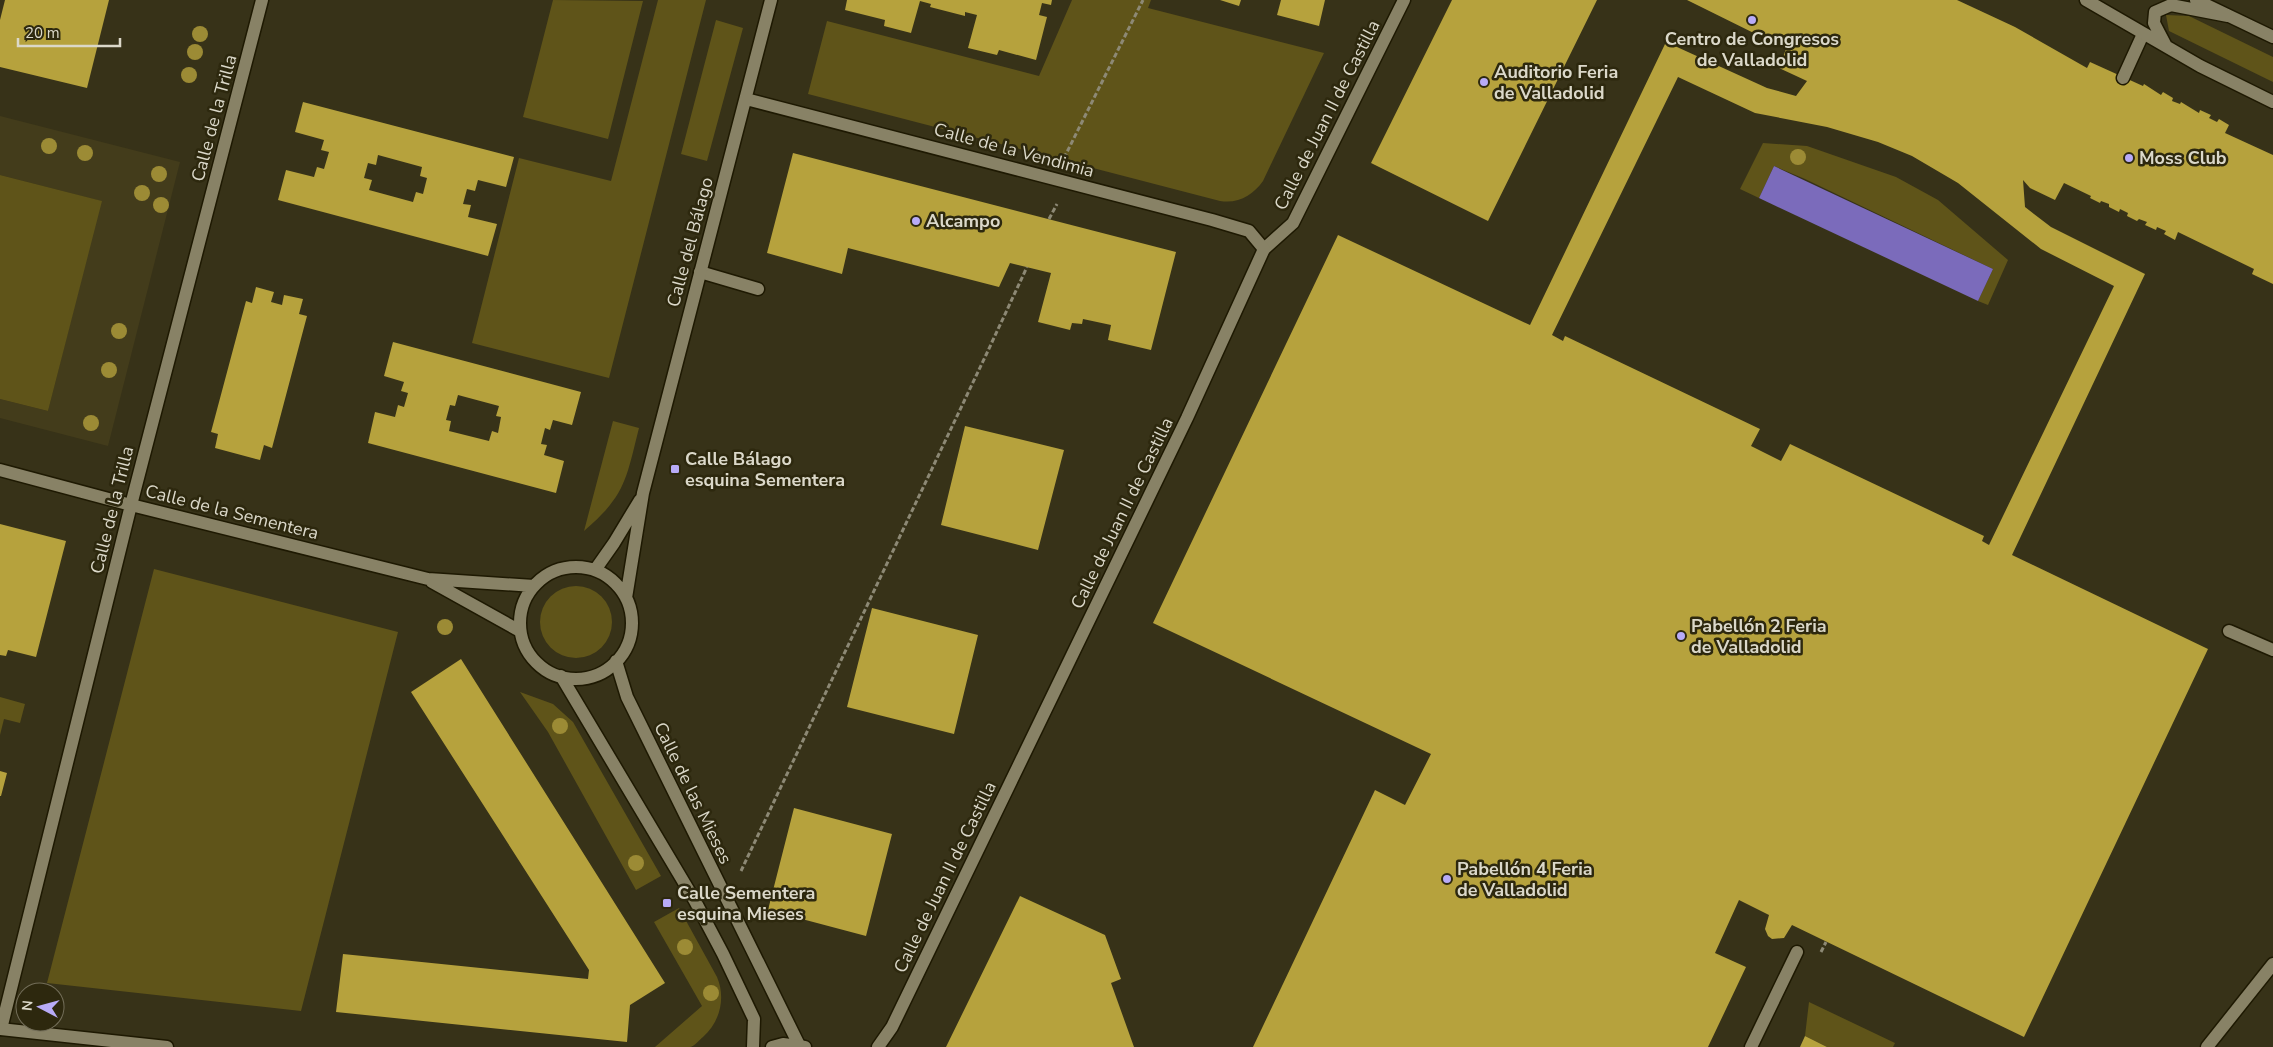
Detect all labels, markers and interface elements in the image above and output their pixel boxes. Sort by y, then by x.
marker: Centro de Congresos de Valladolid [1746,14,1758,26]
scale bar [18,15,120,47]
street label: Calle de Juan II de Castilla [1269,16,1385,214]
text: 20 m [25,23,60,43]
place label: Centro de Congresos de Valladolid [1665,27,1839,72]
street label: Calle de la Trilla [186,52,242,184]
place label: Auditorio Feria de Valladolid [1494,60,1618,105]
marker: Auditorio Feria de Valladolid [1478,76,1490,88]
street label: Calle de la Vendimia [931,117,1097,183]
place label: Moss Club [2139,146,2227,170]
marker: Moss Club [2123,152,2135,164]
street label: Calle del Bálago [661,175,719,309]
place label: Alcampo [926,209,1000,233]
marker: Alcampo [910,215,922,227]
street label: Calle de Juan II de Castilla [1065,413,1179,613]
street label: Calle de la Trilla [85,444,139,576]
place label: Calle Bálago esquina Sementera [685,447,845,492]
marker: Calle Bálago esquina Sementera [669,463,681,475]
street label: Calle de la Sementera [143,479,321,545]
place label: Pabellón 2 Feria de Valladolid [1691,614,1827,659]
marker: Pabellón 2 Feria de Valladolid [1675,630,1687,642]
street label: Calle de las Mieses [648,718,738,868]
street label: Calle de Juan II de Castilla [888,777,1002,977]
place label: Pabellón 4 Feria de Valladolid [1457,857,1593,902]
marker: Pabellón 4 Feria de Valladolid [1441,873,1453,885]
place label: Calle Sementera esquina Mieses [677,881,815,926]
marker: Calle Sementera esquina Mieses [661,897,673,909]
north arrow [15,982,65,1032]
text: N [18,999,38,1012]

